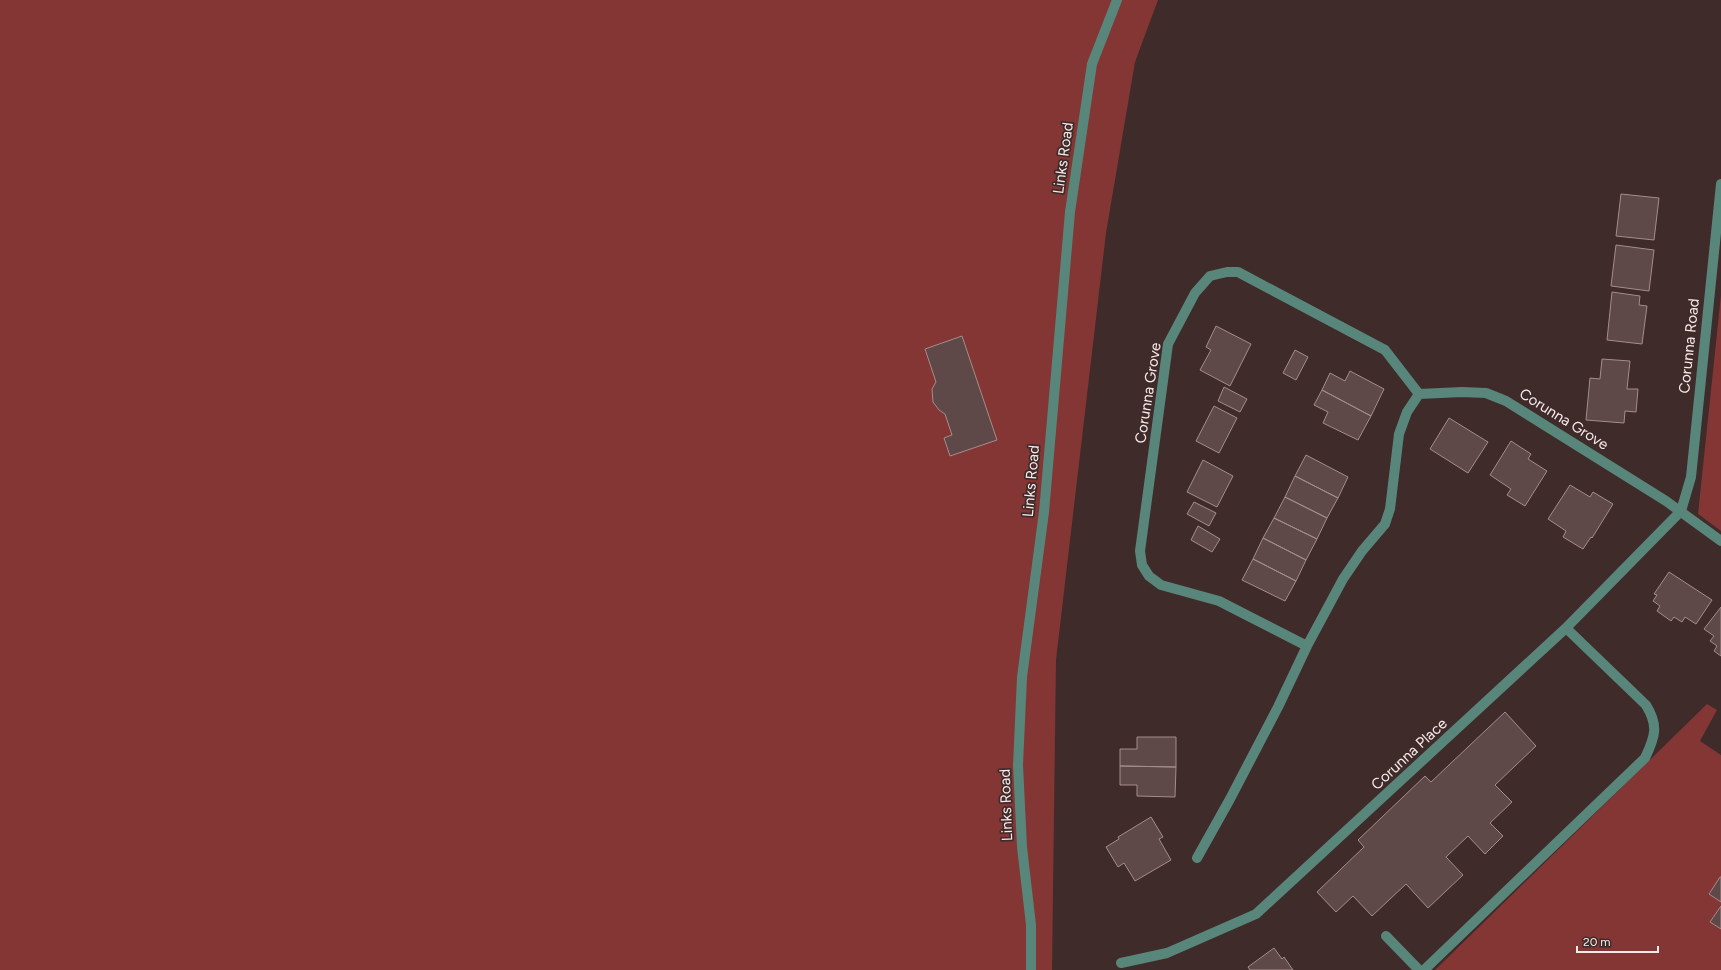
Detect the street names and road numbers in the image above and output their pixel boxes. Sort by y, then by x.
street label: Links Road [1049,121,1077,195]
street label: Corunna Road [1675,298,1703,394]
street label: Corunna Grove [1131,341,1165,445]
street label: Corunna Grove [1516,384,1612,454]
street label: Links Road [1019,444,1043,518]
street label: Corunna Place [1367,714,1451,794]
street label: Links Road [996,769,1016,841]

